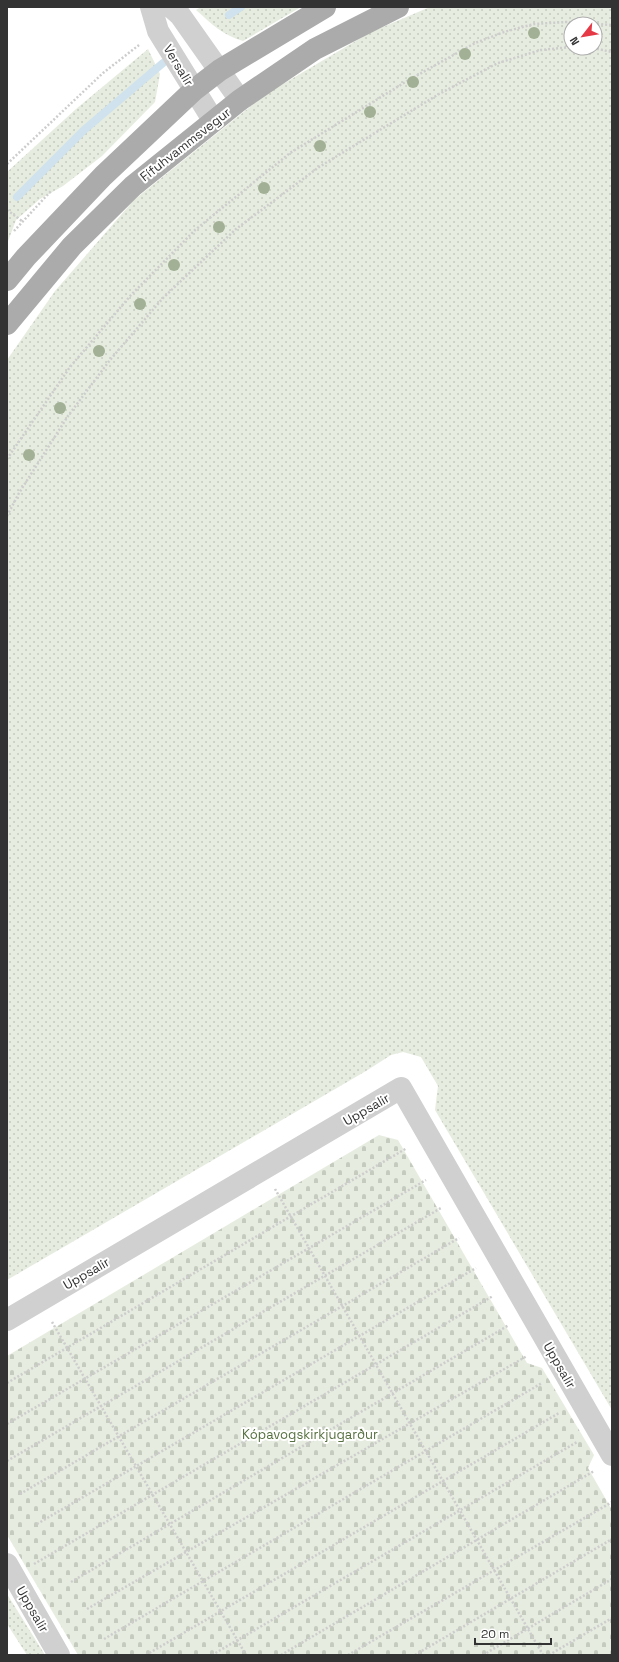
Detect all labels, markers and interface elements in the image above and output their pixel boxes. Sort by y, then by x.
north arrow [563,16,603,56]
text: N [567,34,582,48]
street label: Versalir [160,41,198,89]
street label: Fífuhvammsvegur [137,104,234,185]
street label: Uppsalir [340,1089,393,1130]
street label: Uppsalir [60,1253,113,1294]
street label: Uppsalir [539,1339,580,1392]
park label: Kópavogskirkjugarður [242,1426,378,1443]
street label: Uppsalir [12,1583,53,1636]
scale bar [475,1620,551,1646]
text: 20 m [481,1626,509,1642]

